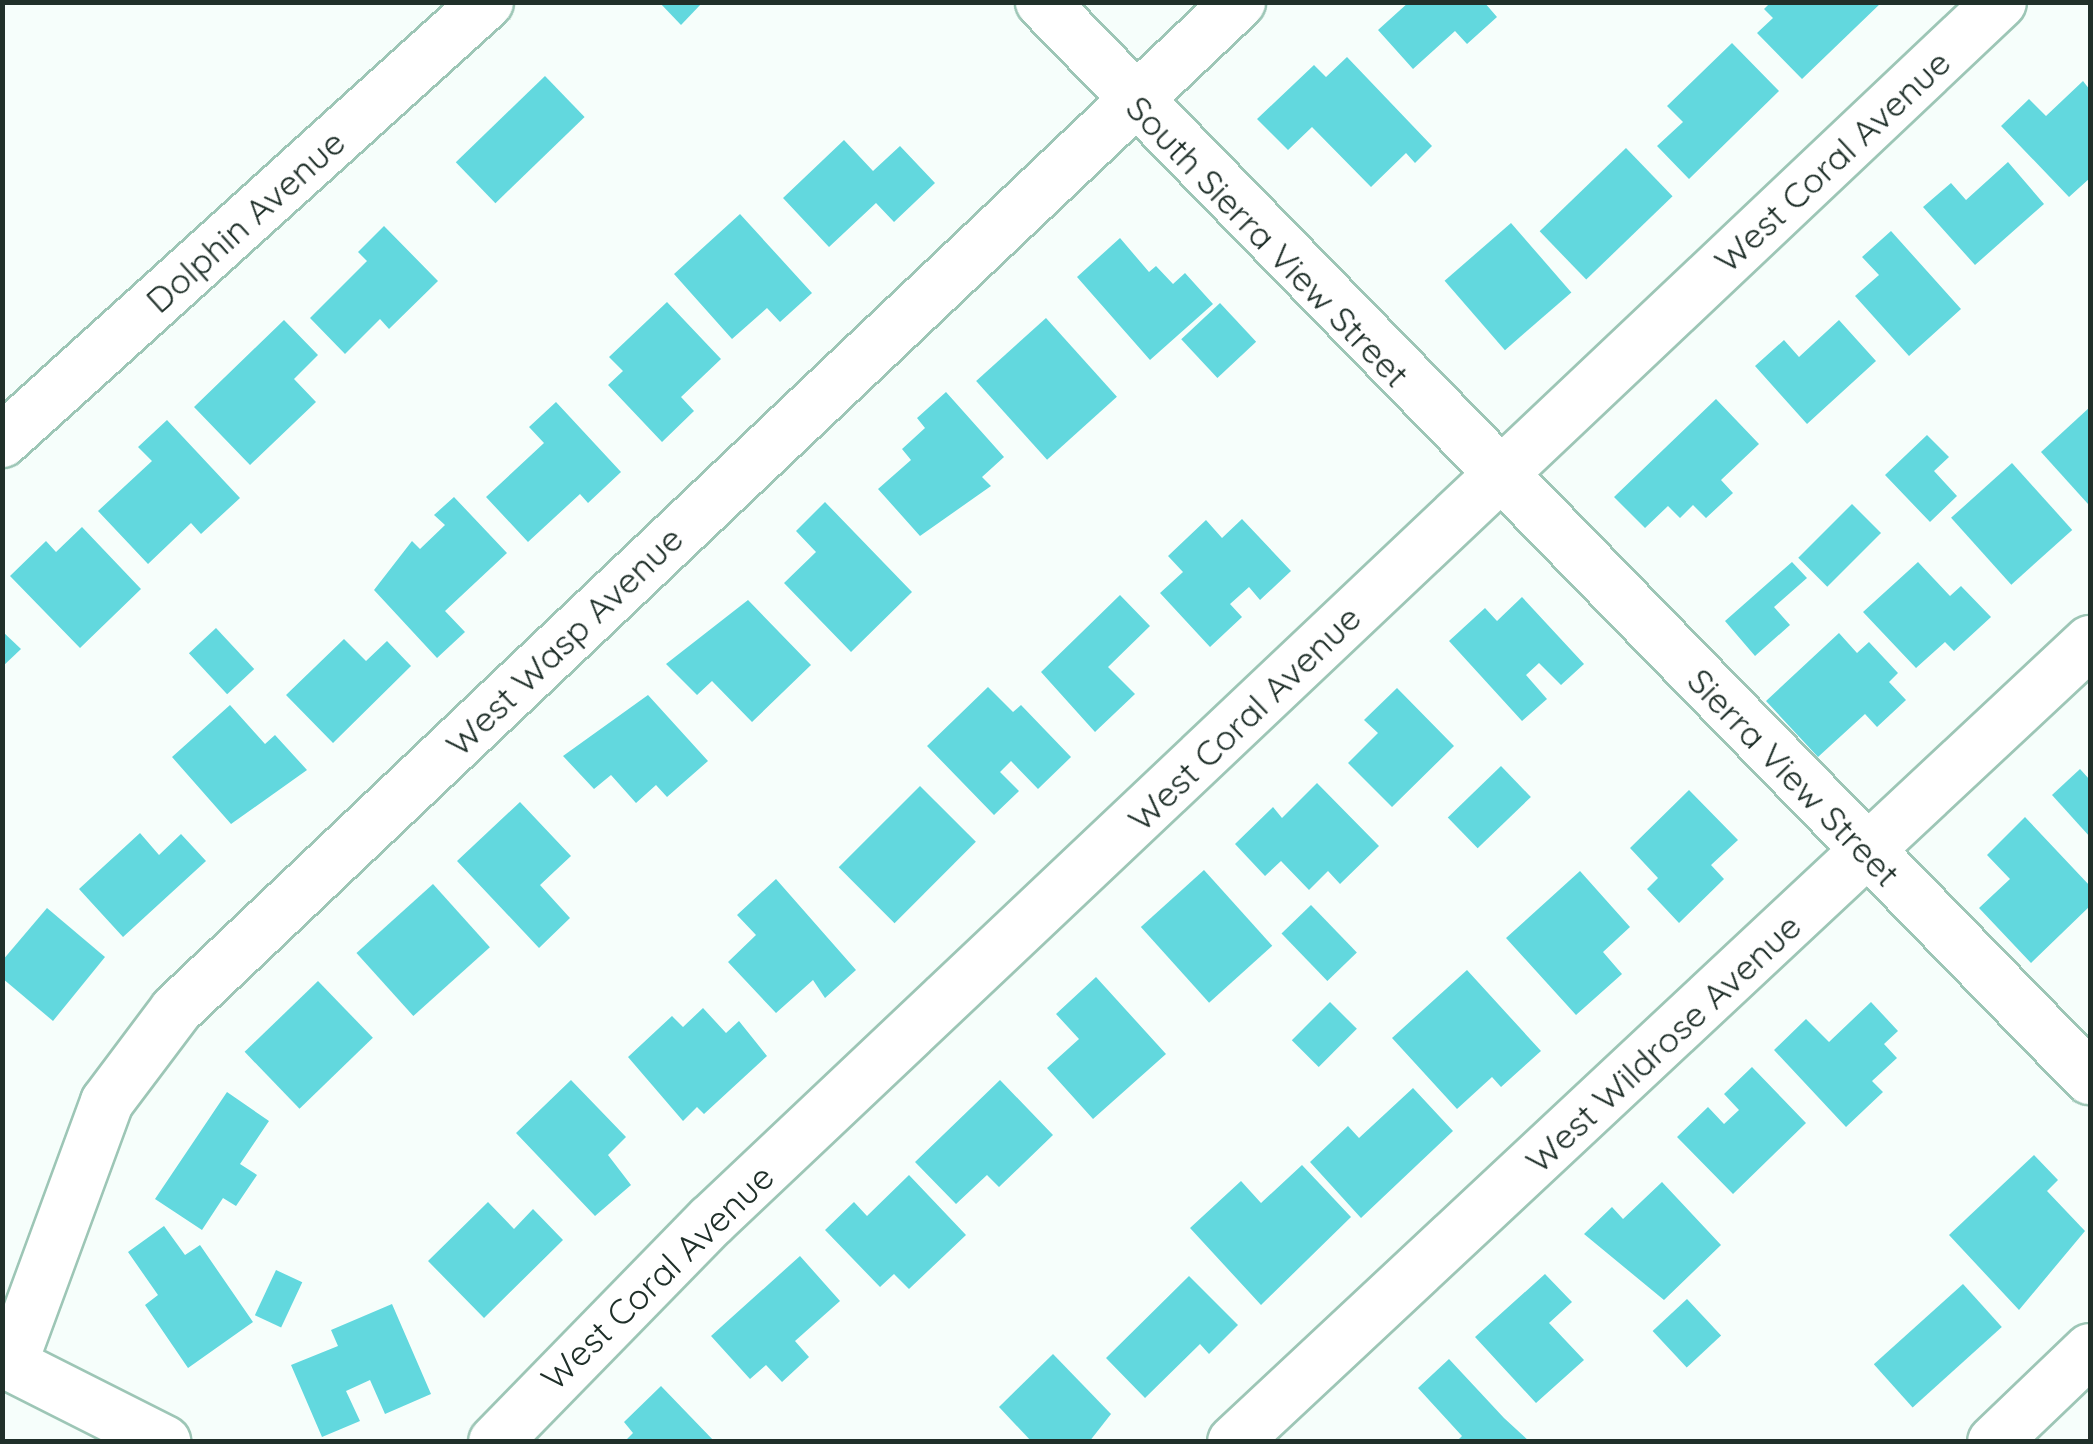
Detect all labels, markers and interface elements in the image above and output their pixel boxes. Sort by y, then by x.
street label: West Coral Avenue [1706,41,1958,281]
street label: South Sierra View Street [1118,87,1418,395]
street label: Dolphin Avenue [137,121,353,321]
street label: West Wasp Avenue [437,517,691,765]
street label: West Coral Avenue [1119,596,1369,840]
street label: Sierra View Street [1679,659,1909,895]
street label: West Wildrose Avenue [1517,905,1809,1181]
street label: West Coral Avenue [532,1155,782,1399]

